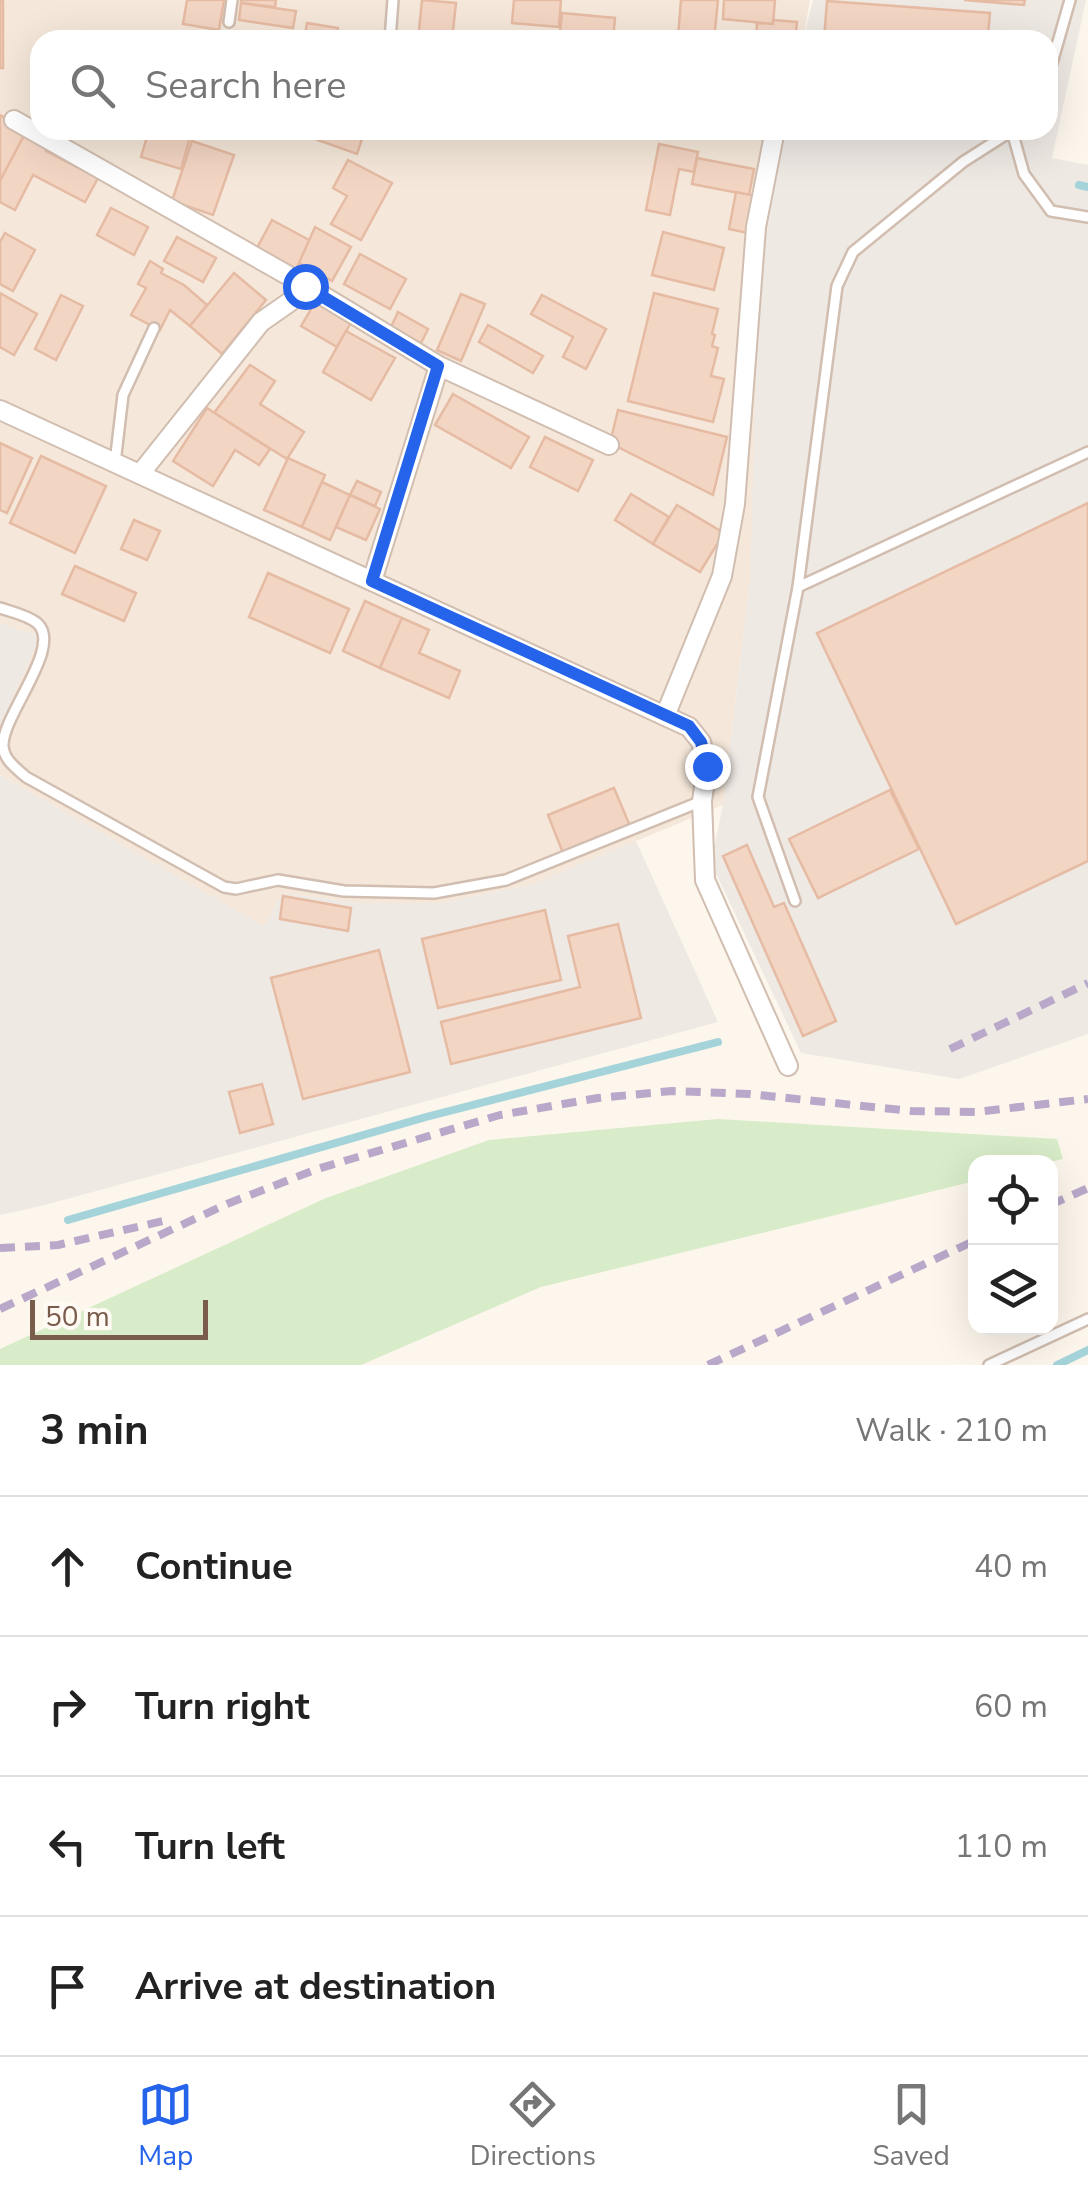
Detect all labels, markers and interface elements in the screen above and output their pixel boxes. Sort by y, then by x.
search box [30,30,1058,140]
icon: search [65,58,120,113]
text: Search here [145,60,346,111]
route start [283,264,329,310]
route end [685,744,731,790]
map controls [968,1155,1058,1335]
button: locate [968,1155,1058,1245]
button: layers [968,1245,1058,1335]
scale bar [30,1295,208,1340]
text: 50 m [45,1298,110,1336]
text: 3 min [40,1402,149,1459]
text: Walk · 210 m [855,1409,1048,1452]
icon: ahead [40,1539,95,1594]
text: Continue [135,1541,293,1592]
text: 40 m [974,1545,1048,1588]
icon: right [40,1679,95,1734]
text: Turn right [135,1681,310,1732]
text: 60 m [974,1685,1048,1728]
icon: left [40,1819,95,1874]
text: Turn left [135,1821,285,1872]
text: 110 m [955,1825,1048,1868]
icon: arrive [40,1959,95,2014]
text: Arrive at destination [135,1961,496,2012]
tab: Map [138,2077,193,2175]
tab: Directions [470,2077,596,2175]
tab: Saved [872,2077,950,2175]

